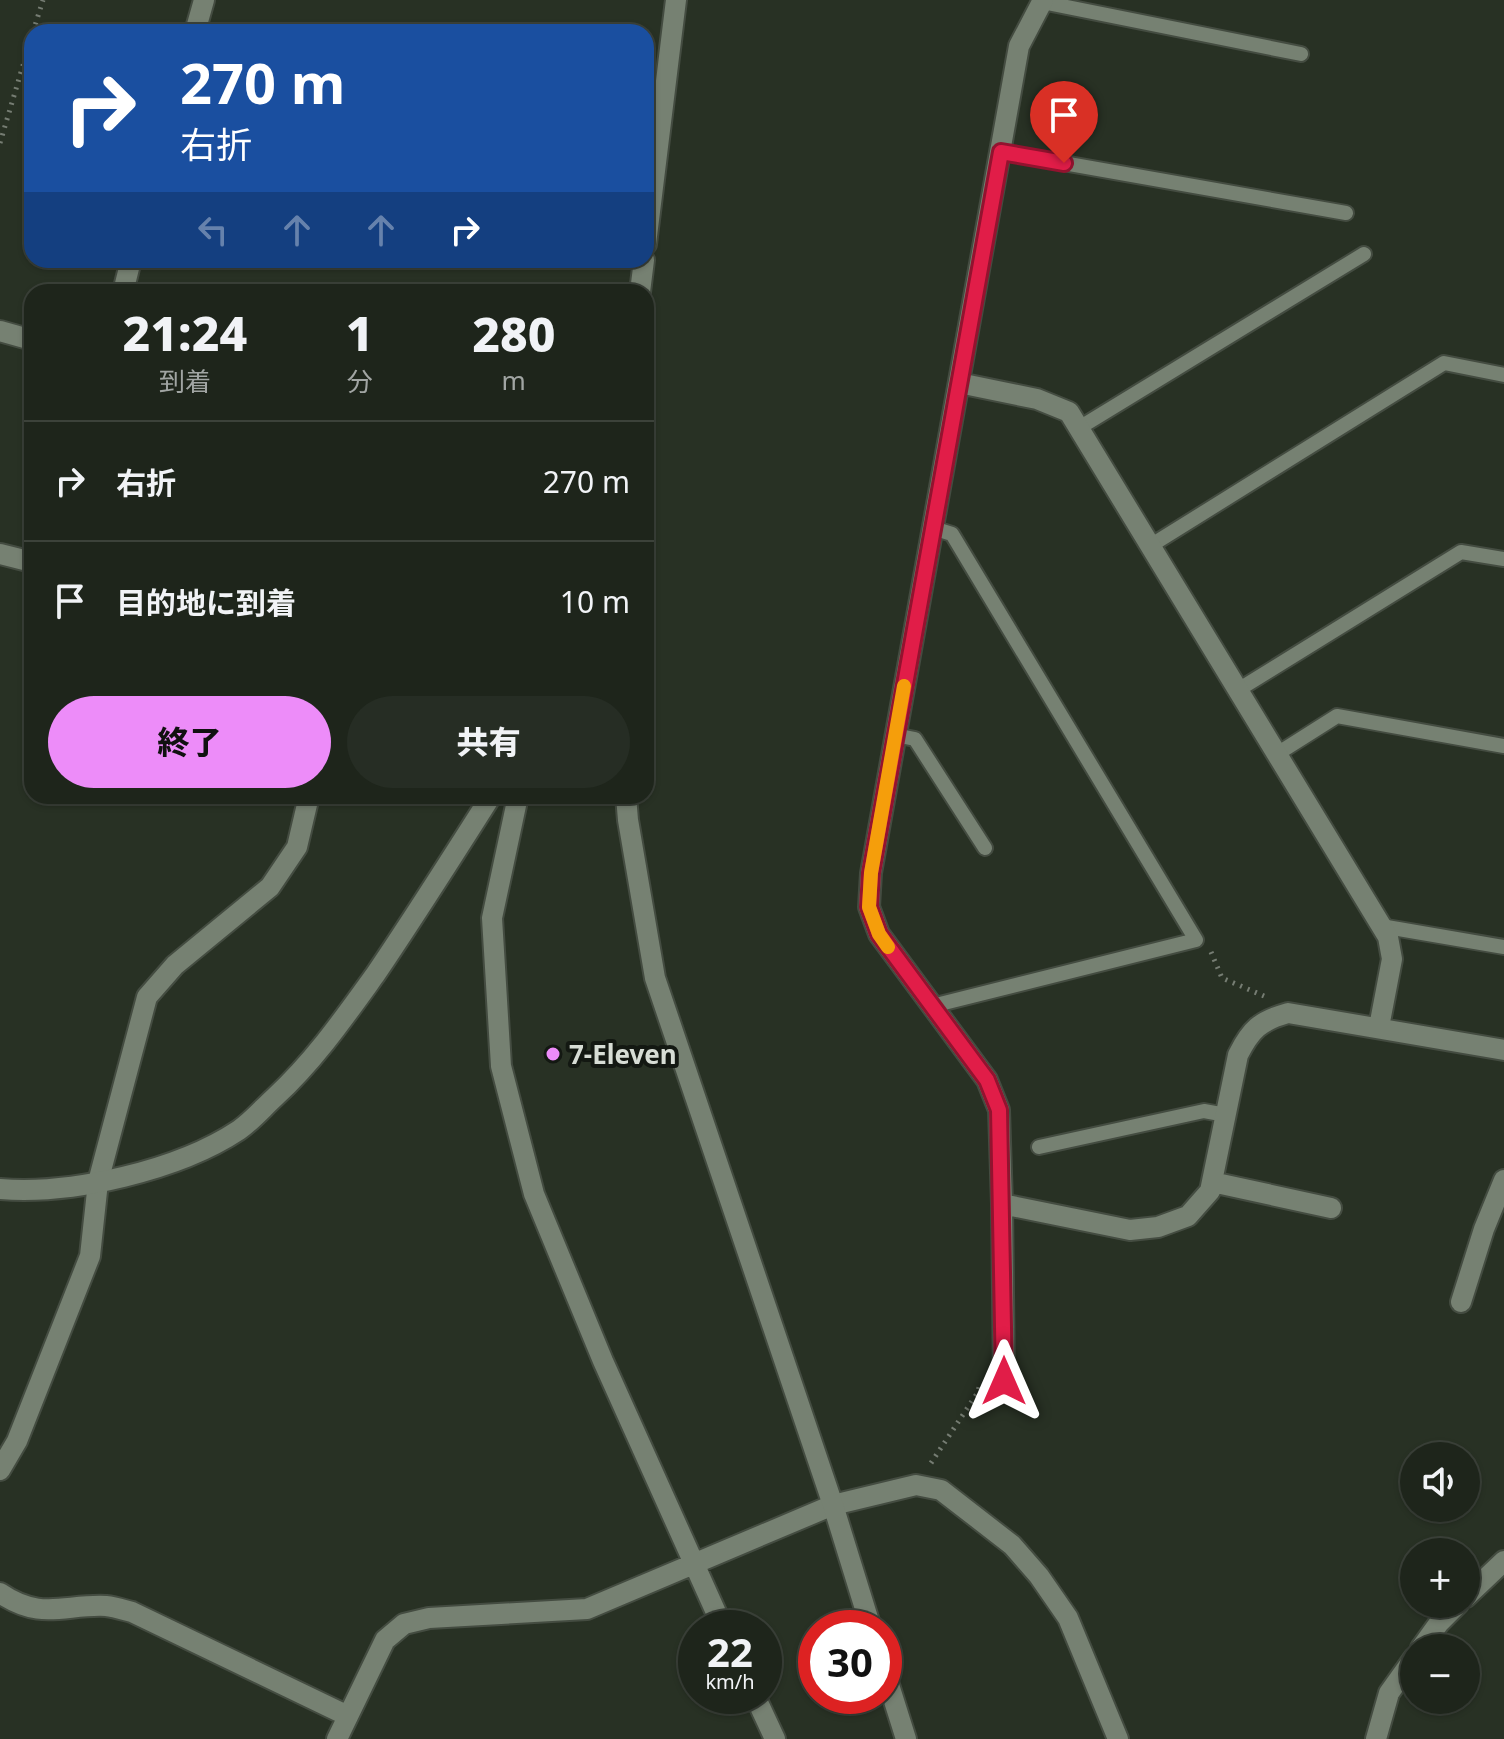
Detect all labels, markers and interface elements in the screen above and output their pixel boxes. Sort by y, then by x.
text: 270 m [180,44,345,120]
icon: right [48,56,152,160]
pin [1030,81,1098,163]
icon: arrive [1042,93,1086,137]
text: 右折 [180,120,252,169]
icon: left [191,208,235,252]
icon: ahead [275,208,319,252]
icon: ahead [359,208,403,252]
icon: right [443,208,487,252]
text: 21:24 [123,300,247,365]
text: 1 [346,300,374,365]
text: 280 [472,301,555,366]
text: m [502,362,526,398]
text: 到着 [159,363,211,399]
text: 分 [347,363,373,399]
icon: right [48,459,92,503]
text: 270 m [543,461,630,502]
text: 右折 [116,462,176,503]
icon: arrive [48,579,92,623]
text: 10 m [560,581,630,622]
text: 目的地に到着 [116,582,296,623]
button: 終了 [48,696,331,788]
button: 共有 [347,696,630,788]
place label: 7-Eleven [569,1036,677,1072]
marker: 7-Eleven [544,1045,562,1063]
position arrow [962,1339,1046,1423]
map controls [1400,1442,1480,1714]
button: sound [1400,1442,1480,1522]
button: + [1400,1538,1480,1618]
speed limit sign: 30 [798,1610,902,1714]
text: 22 [707,1624,753,1679]
button: − [1400,1634,1480,1714]
text: km/h [705,1668,755,1695]

